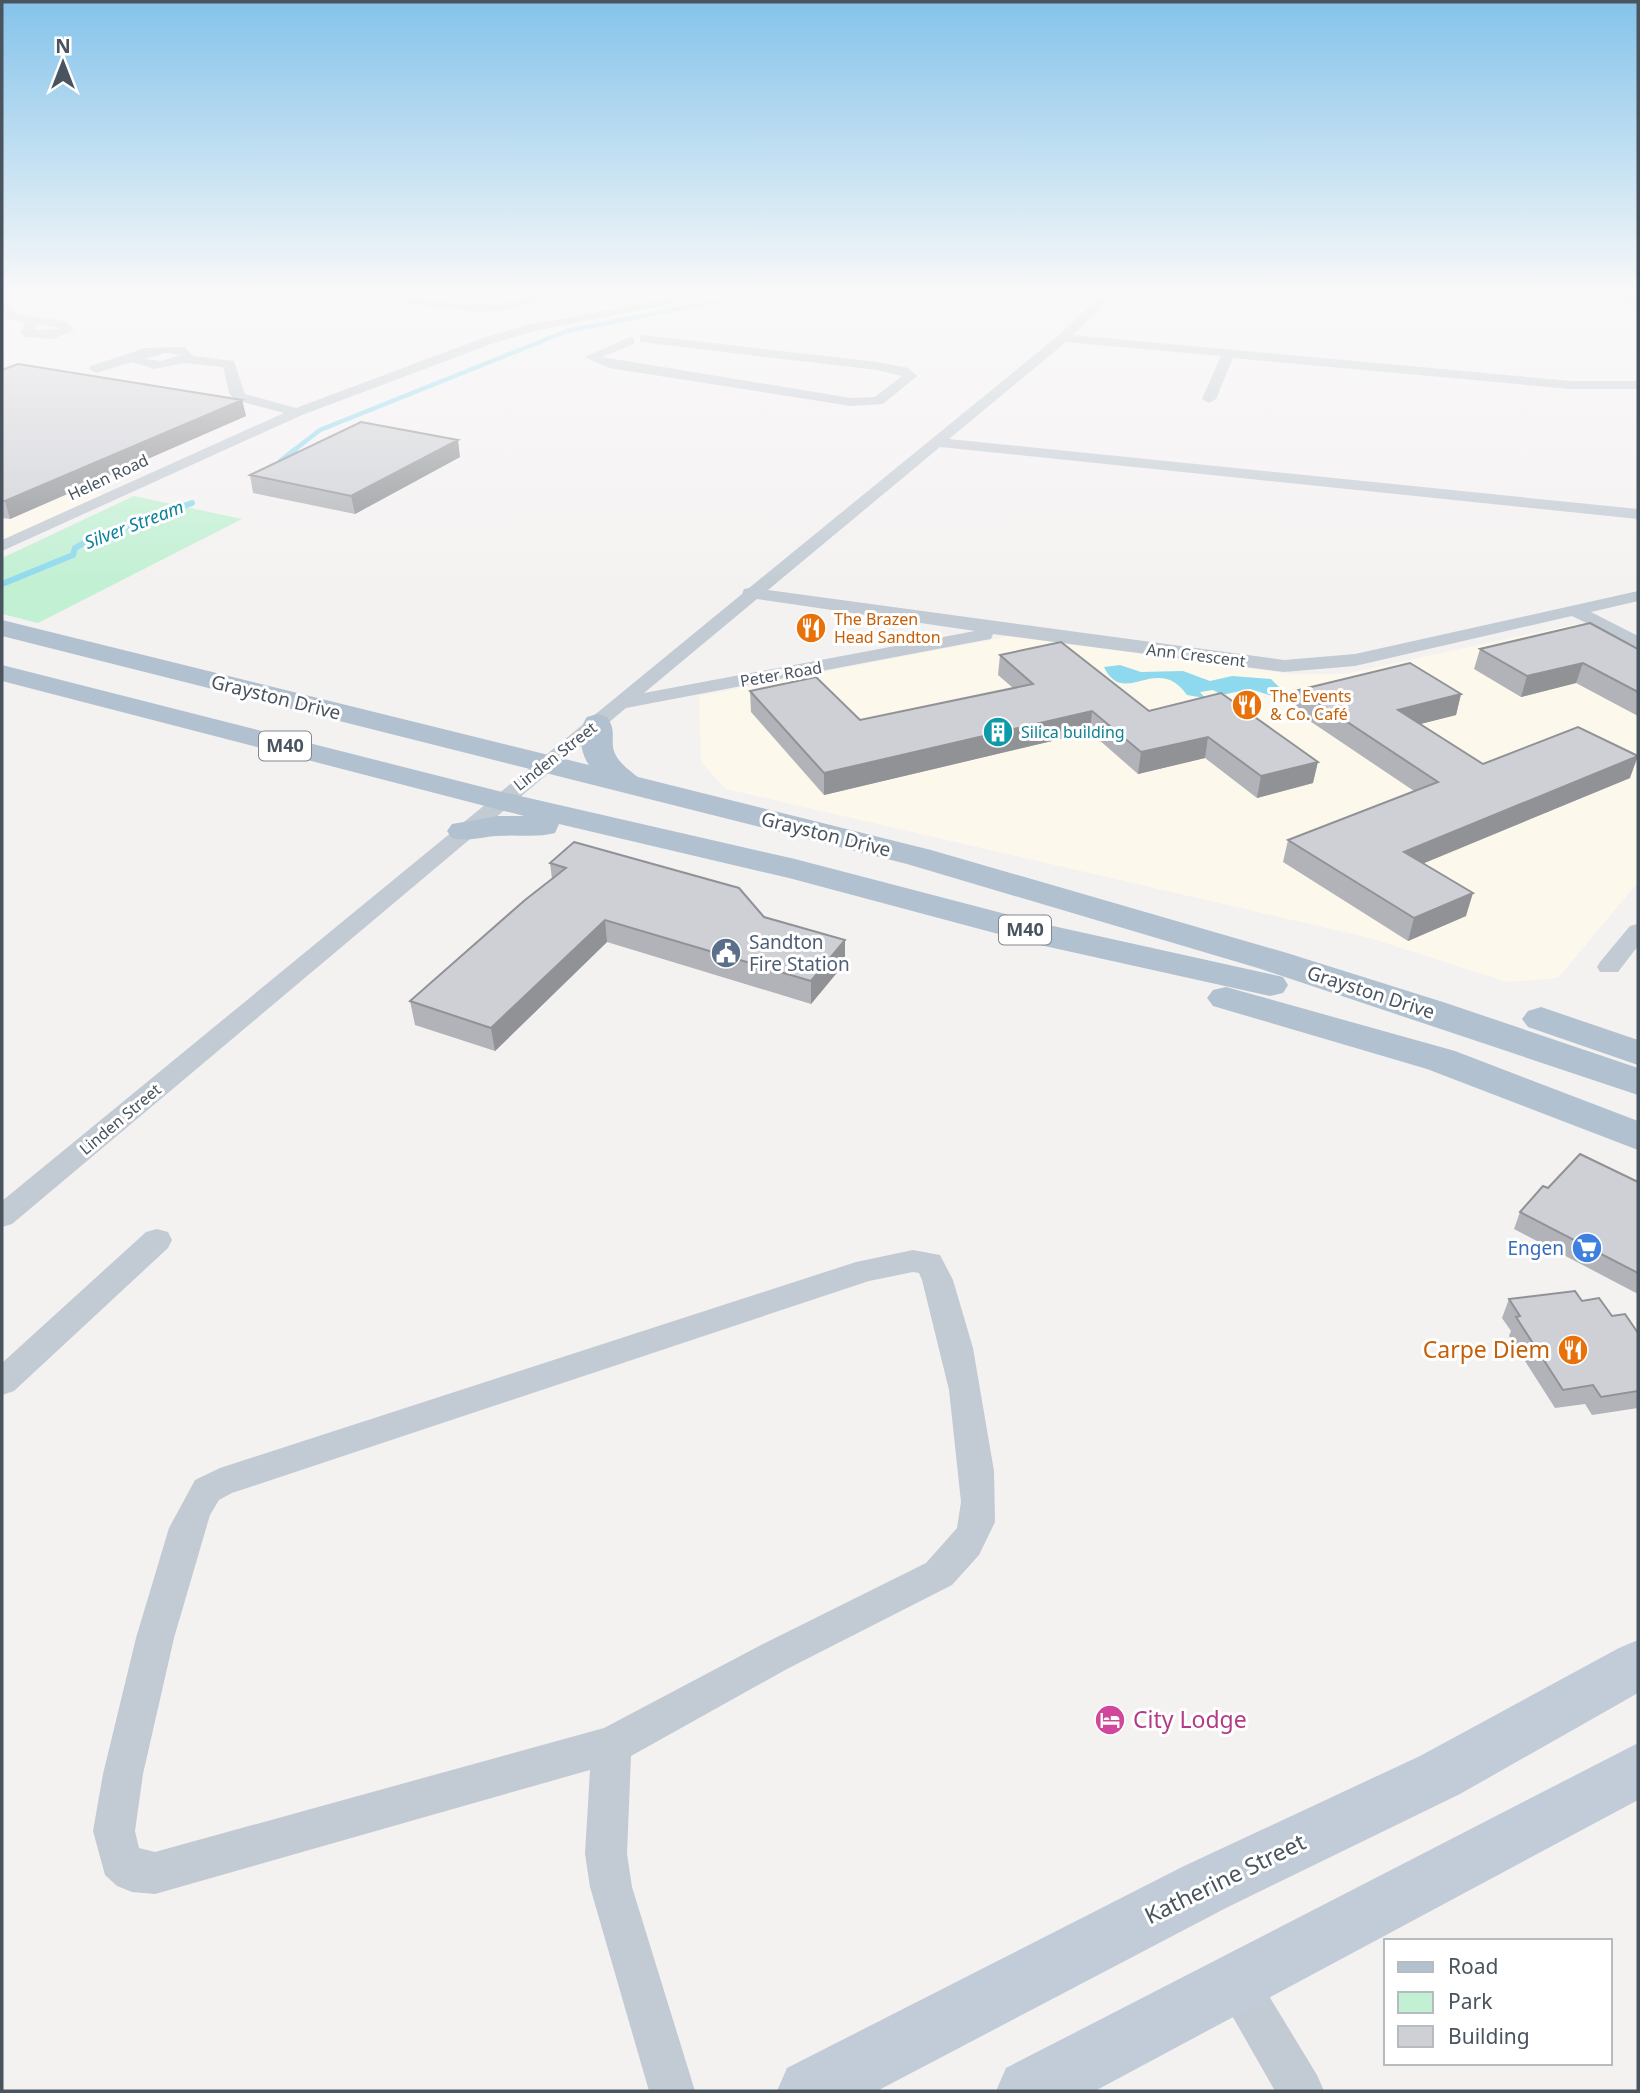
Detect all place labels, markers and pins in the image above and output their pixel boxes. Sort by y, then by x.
place label: The Brazen Head Sandton [834,608,941,648]
restaurant icon: The Brazen Head Sandton [794,611,828,645]
place label: The Events & Co. Café [1270,685,1351,725]
restaurant icon: The Events & Co. Café [1230,688,1264,722]
building icon: Silica building [981,715,1015,749]
place label: Silica building [1021,721,1125,743]
place label: Sandton Fire Station [749,929,850,977]
public building icon: Sandton Fire Station [709,936,743,970]
supermarket icon: Engen [1570,1231,1604,1265]
place label: Engen [1508,1235,1564,1261]
place label: Carpe Diem [1423,1333,1550,1365]
restaurant icon: Carpe Diem [1556,1333,1590,1367]
hotel icon: City Lodge [1093,1703,1127,1737]
place label: City Lodge [1133,1703,1247,1735]

